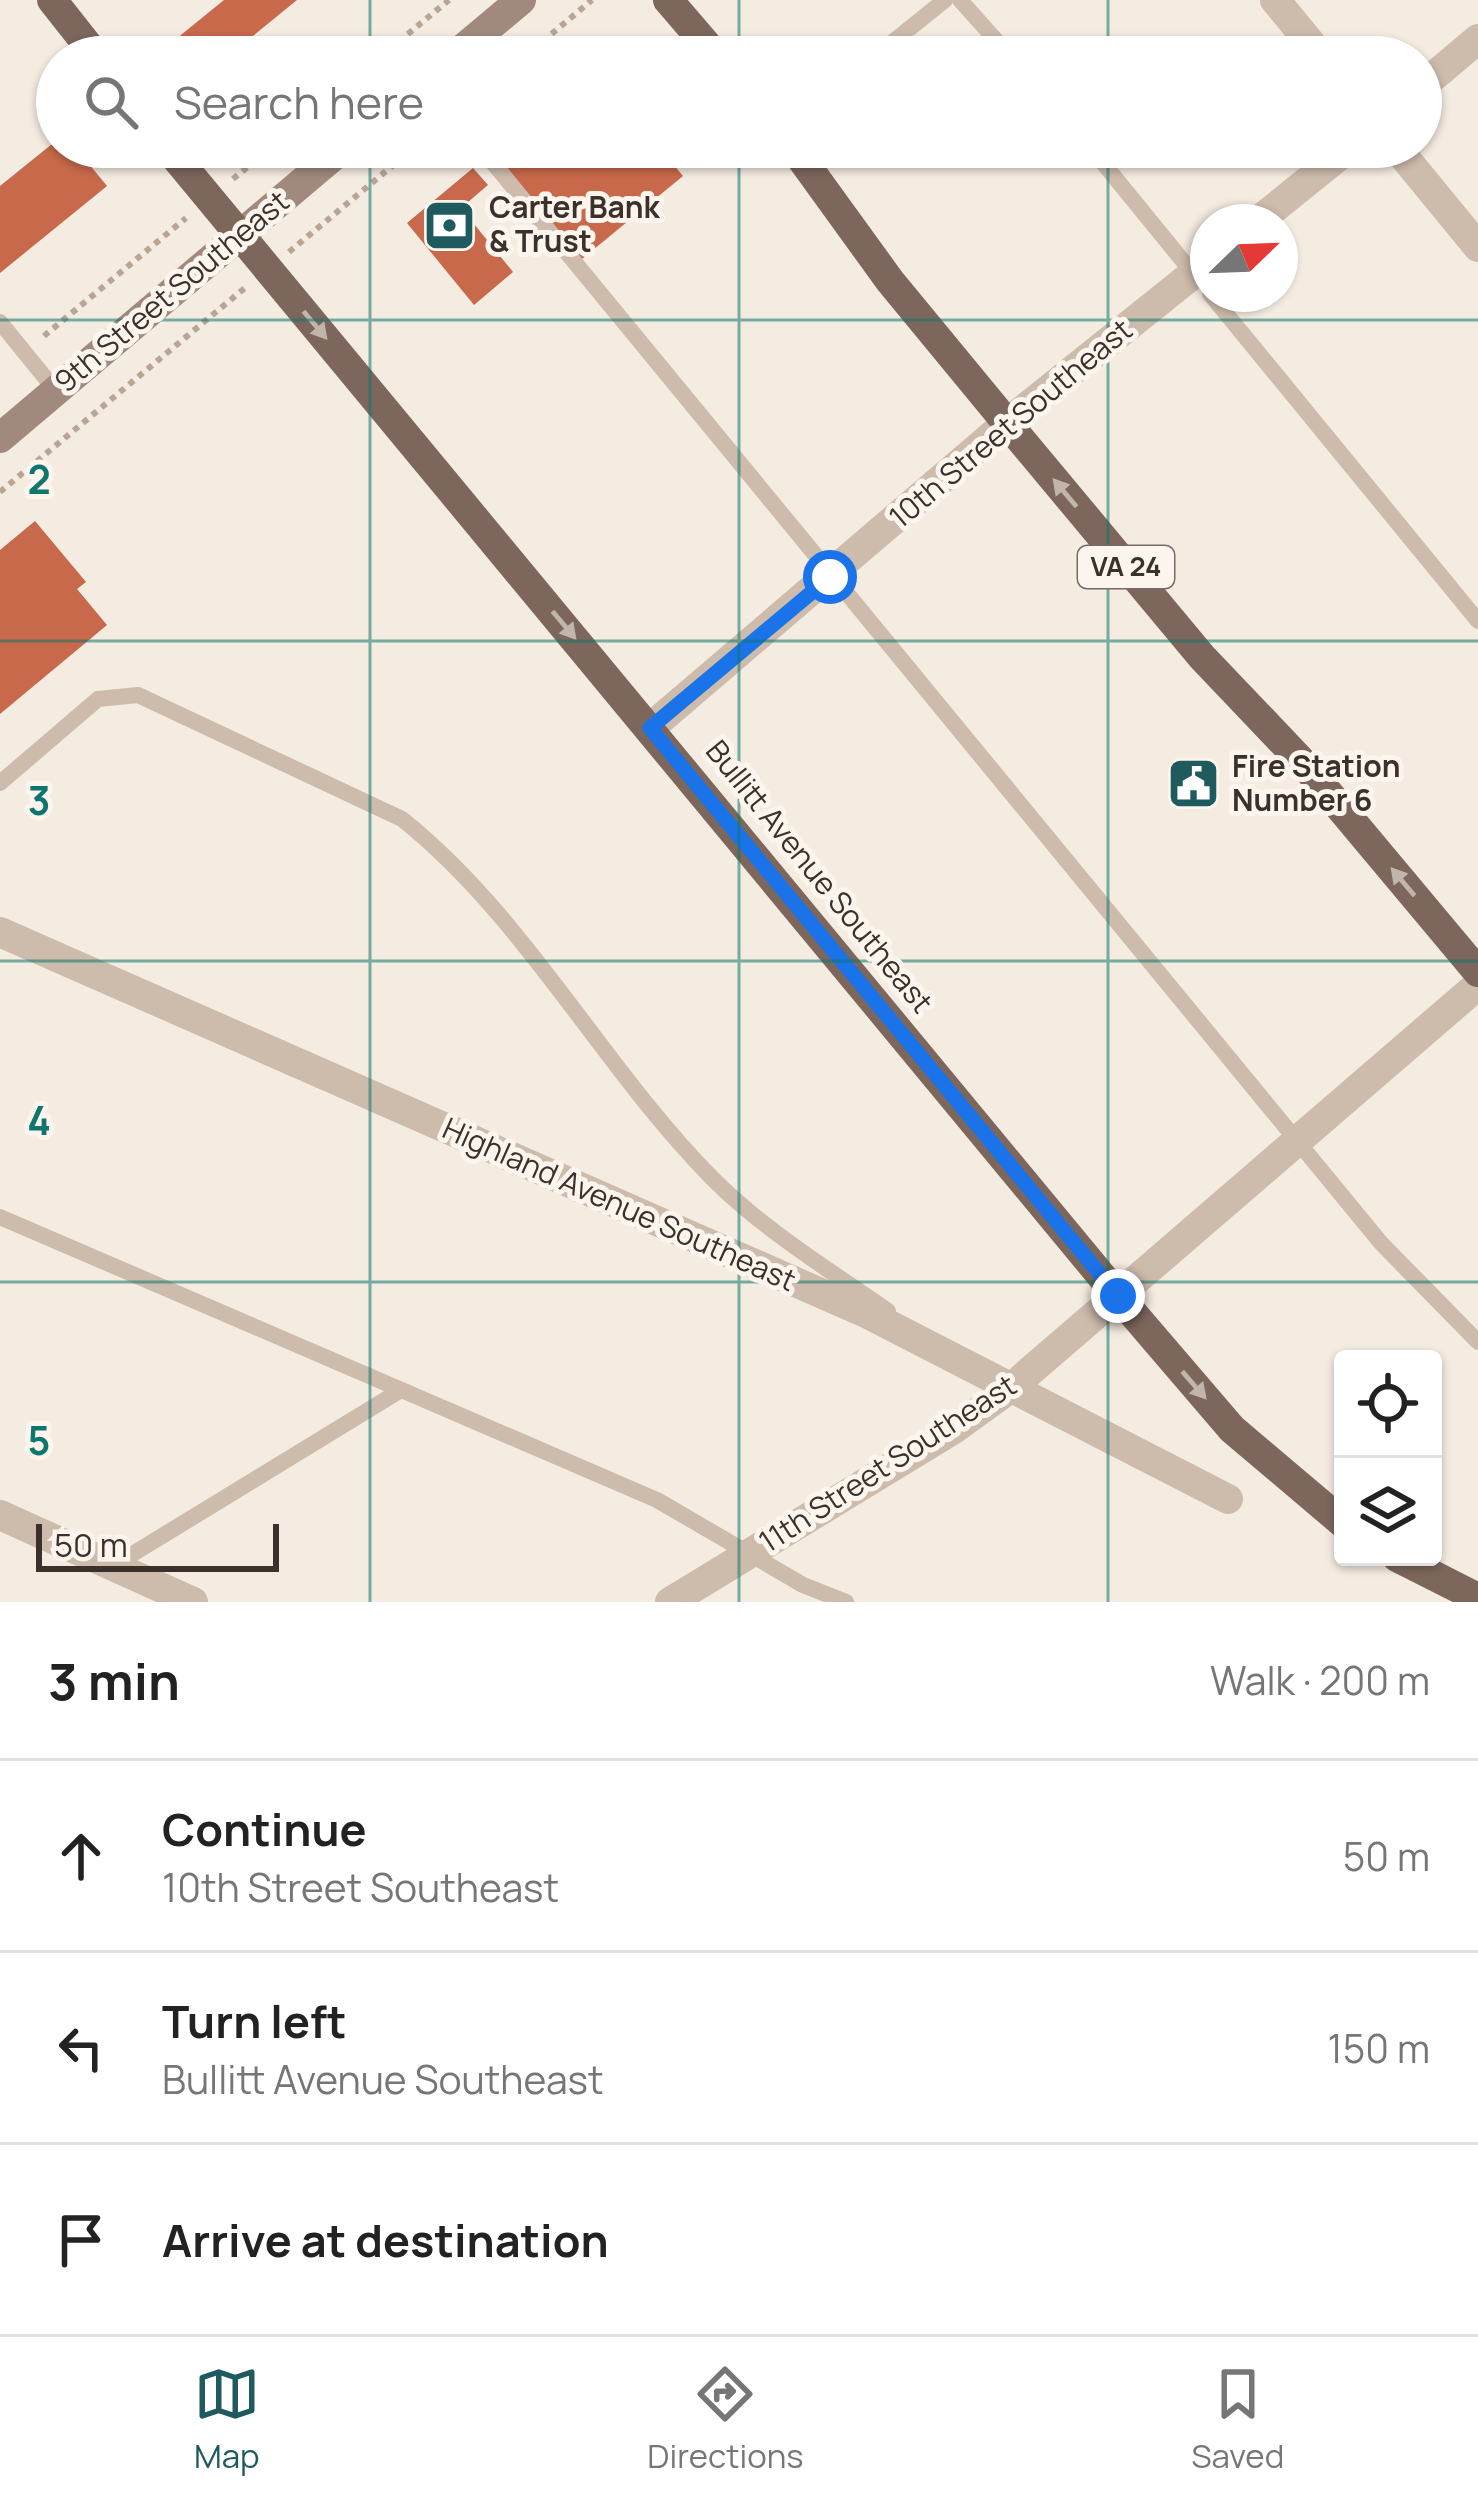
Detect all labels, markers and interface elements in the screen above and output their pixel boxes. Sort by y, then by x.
search box [36,36,1442,168]
icon: search [78,69,144,135]
text: Search here [174,71,424,133]
street label: 9th Street Southeast [45,181,297,401]
place label: Carter Bank & Trust [489,186,661,261]
bank icon: Carter Bank & Trust [422,197,478,253]
north arrow [1190,204,1298,312]
street label: 10th Street Southeast [880,309,1140,537]
one-way arrow [301,310,327,341]
text: 2 [27,452,51,506]
one-way arrow [1052,477,1078,508]
road number: VA 24 [1078,546,1174,588]
route start [803,550,857,604]
one-way arrow [551,610,577,640]
street label: Bullitt Avenue Southeast [697,731,943,1021]
place label: Fire Station Number 6 [1232,745,1401,820]
public building icon: Fire Station Number 6 [1165,756,1221,812]
text: 3 [28,773,50,827]
one-way arrow [1390,867,1416,897]
text: 4 [27,1093,51,1147]
street label: Highland Avenue Southeast [437,1107,803,1300]
route end [1091,1269,1145,1323]
map controls [1334,1350,1442,1566]
button: locate [1334,1350,1442,1458]
street label: 11th Street Southeast [751,1364,1024,1561]
one-way arrow [1181,1370,1207,1400]
text: 5 [28,1413,50,1467]
button: layers [1334,1458,1442,1566]
scale bar [36,1518,279,1571]
text: 50 m [54,1522,128,1567]
text: 3 min [48,1646,180,1715]
text: Walk · 200 m [1210,1653,1430,1707]
text: Continue [162,1798,367,1860]
icon: ahead [48,1823,114,1889]
text: 50 m [1343,1829,1430,1883]
text: 10th Street Southeast [162,1860,559,1914]
text: Turn left [162,1990,347,2052]
icon: left [48,2015,114,2081]
text: 150 m [1328,2021,1430,2075]
text: Bullitt Avenue Southeast [162,2052,604,2106]
icon: arrive [48,2207,114,2273]
text: Arrive at destination [162,2209,609,2271]
tab: Map [194,2361,260,2478]
tab: Directions [647,2361,804,2478]
tab: Saved [1191,2361,1284,2478]

